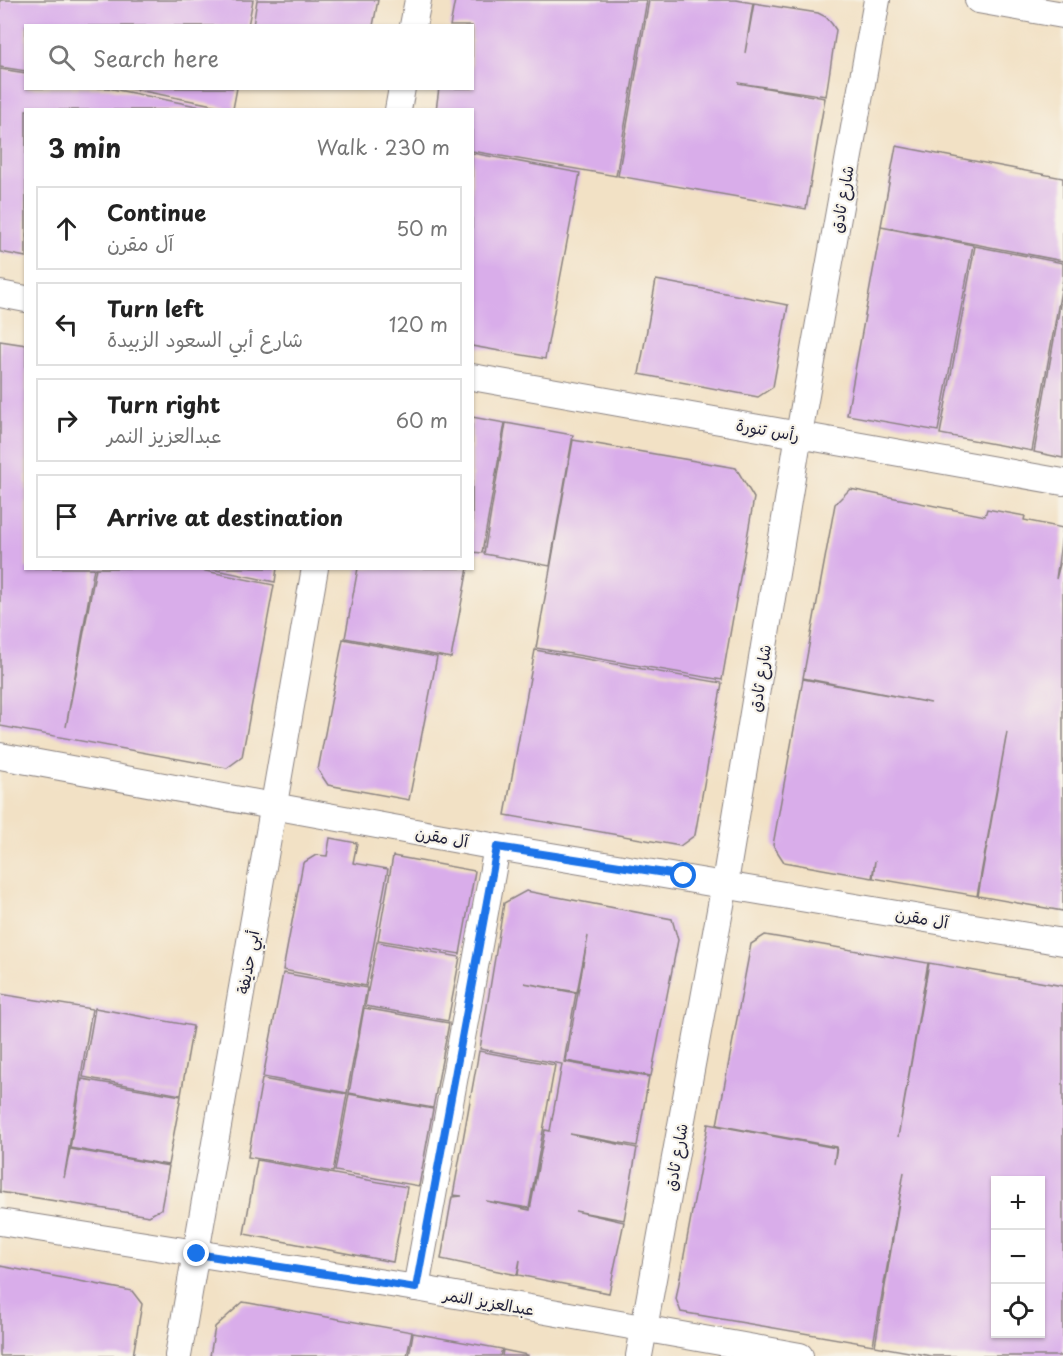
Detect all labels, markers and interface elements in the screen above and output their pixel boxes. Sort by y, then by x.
search box [24,24,474,90]
icon: search [45,41,78,74]
text: Search here [93,41,219,74]
text: 3 min [48,128,121,167]
text: Walk · 230 m [317,132,450,162]
street label: شارع ثادق [823,163,860,235]
text: Continue [107,195,206,228]
icon: ahead [50,212,83,245]
text: 50 m [396,213,448,243]
text: آل مقرن [107,228,174,258]
text: Turn left [107,291,204,324]
icon: left [50,308,83,341]
text: 120 m [389,309,448,339]
text: شارع أبي السعود الزبيدة [107,324,303,354]
text: Turn right [107,387,220,420]
icon: right [50,404,83,437]
text: 60 m [396,405,448,435]
street label: رأس تنورة [734,412,802,446]
text: عبدالعزيز النمر [107,420,222,450]
icon: arrive [50,500,83,533]
text: Arrive at destination [107,500,343,533]
street label: شارع ثادق [742,642,777,714]
street label: آل مقرن [414,820,471,853]
route start [670,862,696,888]
street label: آل مقرن [894,901,951,934]
street label: أبي حذيفة [230,928,268,996]
street label: شارع ثادق [657,1121,694,1193]
map controls [991,1176,1045,1338]
button: + [991,1176,1045,1230]
button: − [991,1230,1045,1284]
route end [183,1240,209,1266]
street label: عبدالعزيز النمر [440,1281,536,1321]
button: locate [991,1284,1045,1338]

